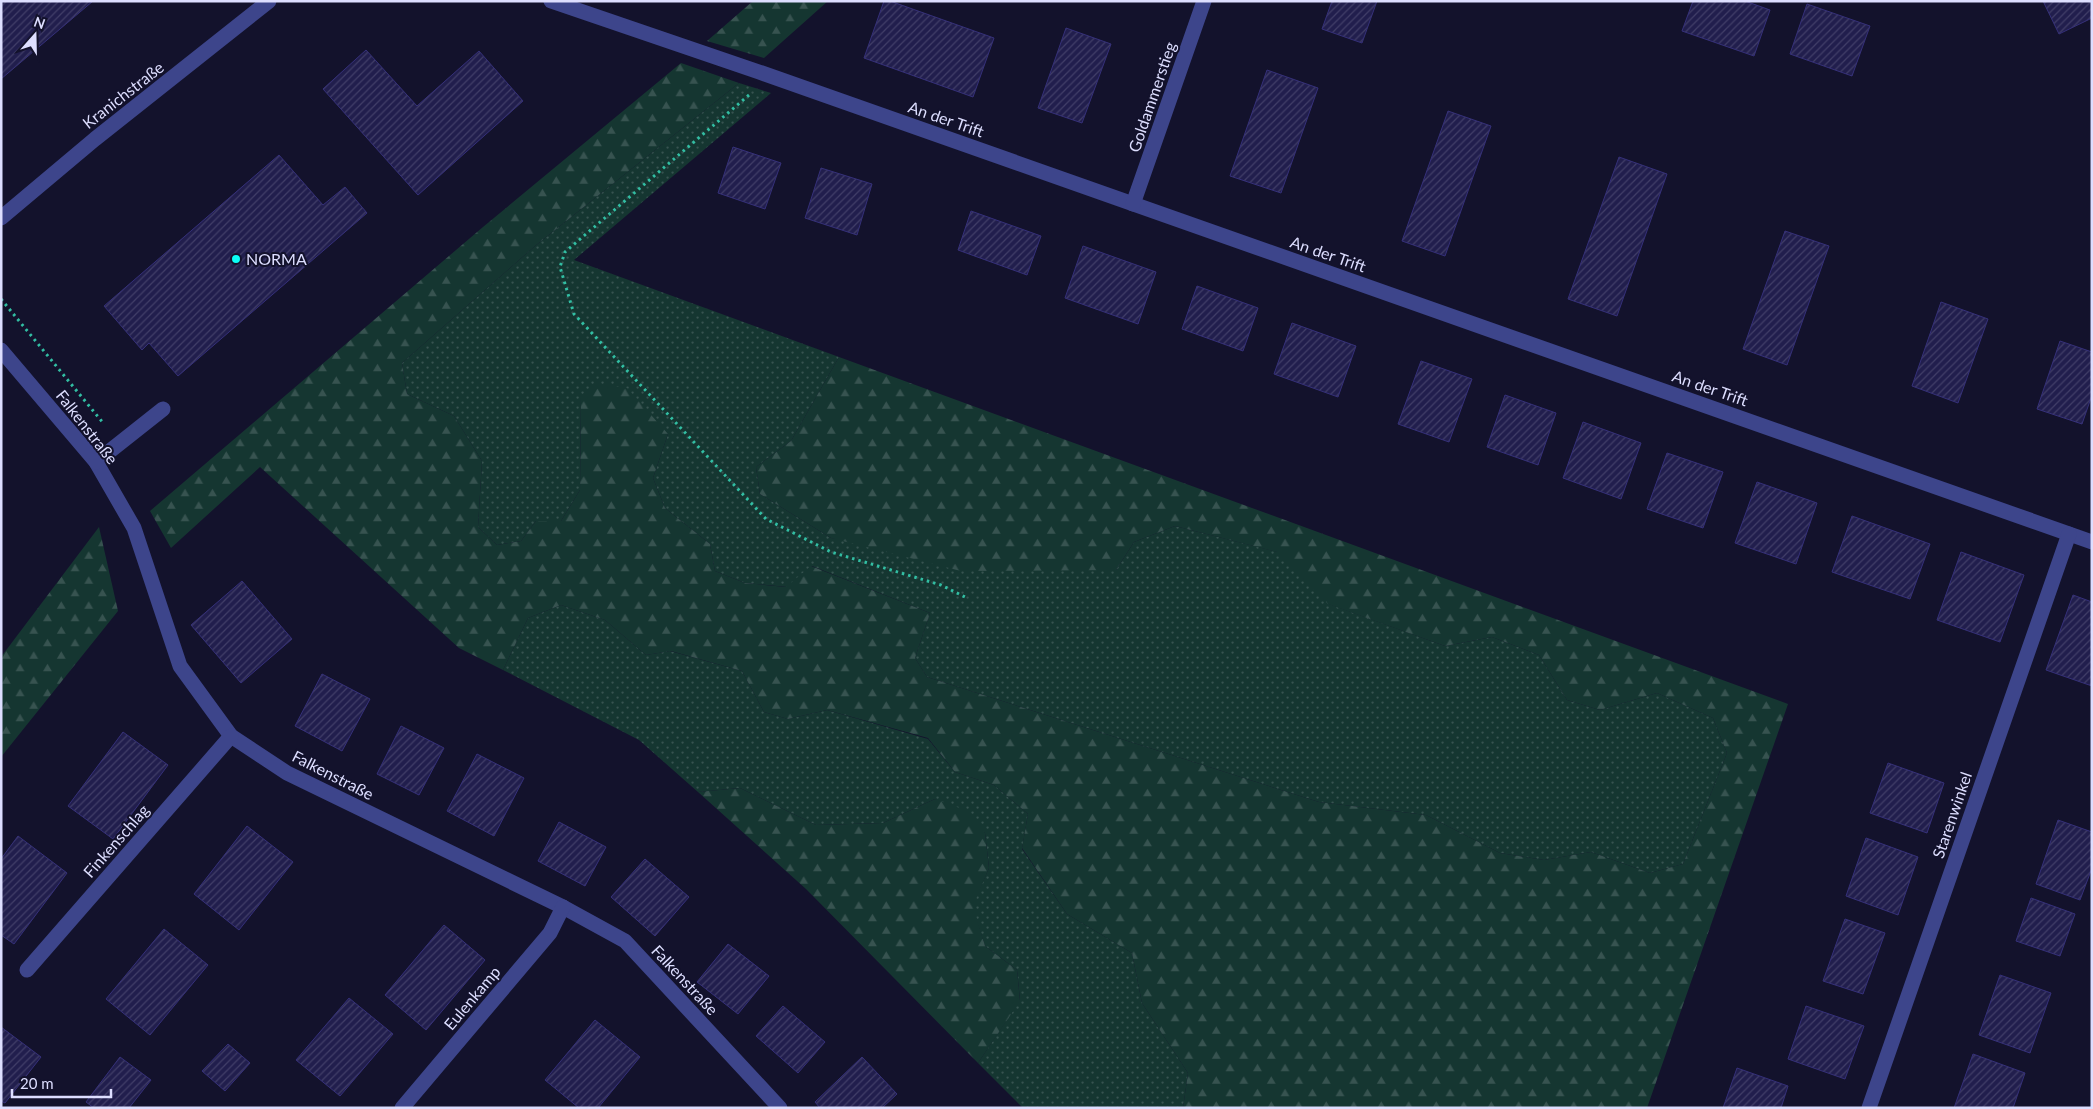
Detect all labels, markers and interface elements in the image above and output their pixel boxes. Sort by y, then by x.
north arrow [10,10,60,60]
text: N [32,12,48,32]
street label: Goldammerstieg [1124,39,1179,155]
street label: Kranichstraße [78,57,167,132]
street label: An der Trift [906,97,986,140]
street label: An der Trift [1288,232,1368,275]
place label: NORMA [246,249,307,268]
marker: NORMA [230,253,242,265]
street label: An der Trift [1670,366,1750,409]
street label: Falkenstraße [53,386,122,468]
street label: Falkenstraße [289,746,377,803]
street label: Starenwinkel [1928,769,1975,861]
street label: Finkenschlag [79,800,152,881]
street label: Falkenstraße [648,941,723,1019]
street label: Eulenkamp [440,962,504,1033]
scale bar [12,1066,111,1098]
text: 20 m [20,1074,54,1092]

